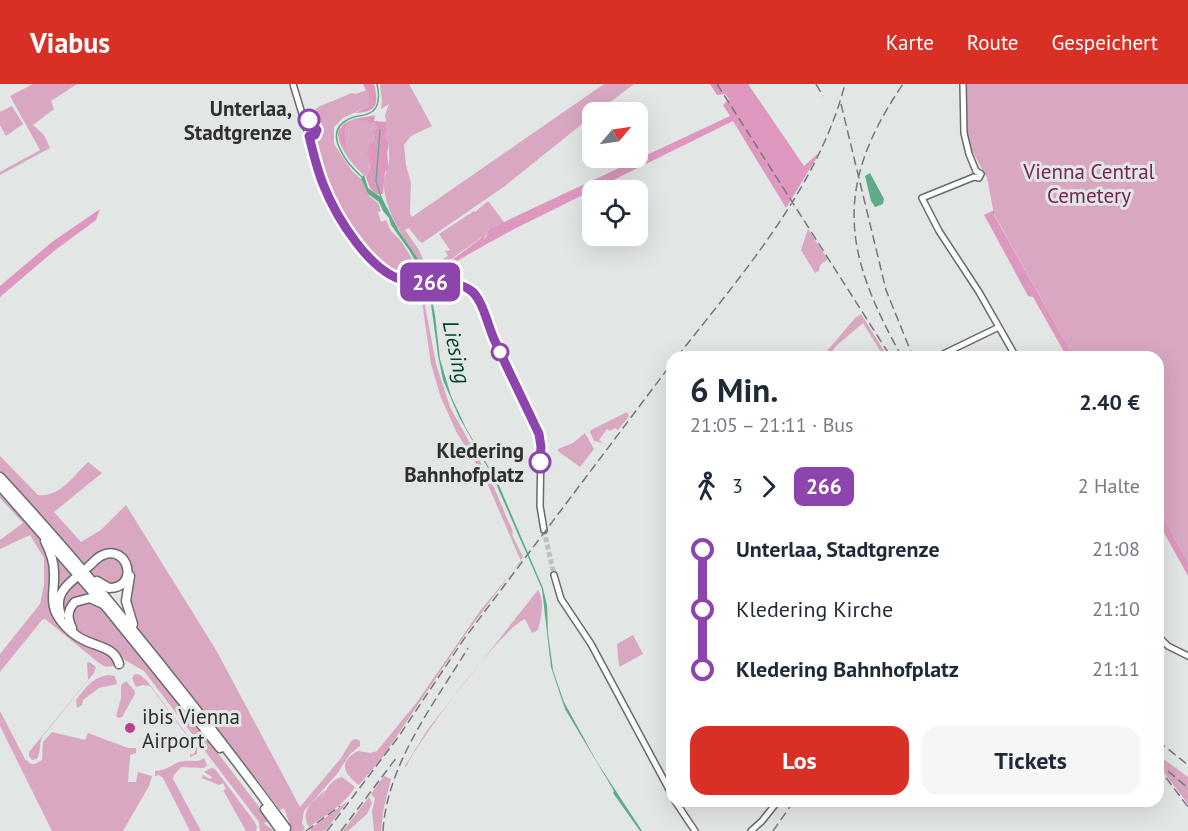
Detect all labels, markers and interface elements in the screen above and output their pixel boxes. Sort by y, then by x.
text: Viabus [30,24,110,61]
text: Karte [886,29,934,56]
text: Route [967,29,1018,56]
text: Gespeichert [1051,29,1158,56]
place label: Unterlaa, Stadtgrenze [184,95,292,146]
north arrow [582,102,648,168]
map controls [582,102,648,246]
marker: Unterlaa, Stadtgrenze [298,109,320,131]
park label: Vienna Central Cemetery [1022,158,1155,209]
button: locate [582,180,648,246]
line badge: 266 [396,262,464,302]
text: 266 [412,269,448,296]
water label: Liesing [437,318,477,386]
unlabelled marker [491,343,509,361]
text: 6 Min. [690,368,778,411]
text: 2.40 € [1079,388,1140,416]
text: 21:05 – 21:11 · Bus [690,412,854,438]
place label: Kledering Bahnhofplatz [404,437,524,488]
marker: Kledering Bahnhofplatz [529,451,551,473]
icon: walk [690,470,723,503]
icon: forward [752,470,785,503]
text: 3 [732,473,743,499]
text: 266 [806,473,842,500]
text: 2 Halte [1078,473,1140,499]
text: Unterlaa, Stadtgrenze [736,535,940,563]
text: 21:08 [1092,536,1140,562]
text: Kledering Kirche [736,595,893,623]
text: 21:10 [1092,596,1140,622]
text: Kledering Bahnhofplatz [736,655,959,683]
text: 21:11 [1092,656,1140,682]
place label: ibis Vienna Airport [142,703,240,754]
marker: ibis Vienna Airport [123,721,137,735]
button: Los [690,726,909,795]
button: Tickets [921,726,1140,795]

